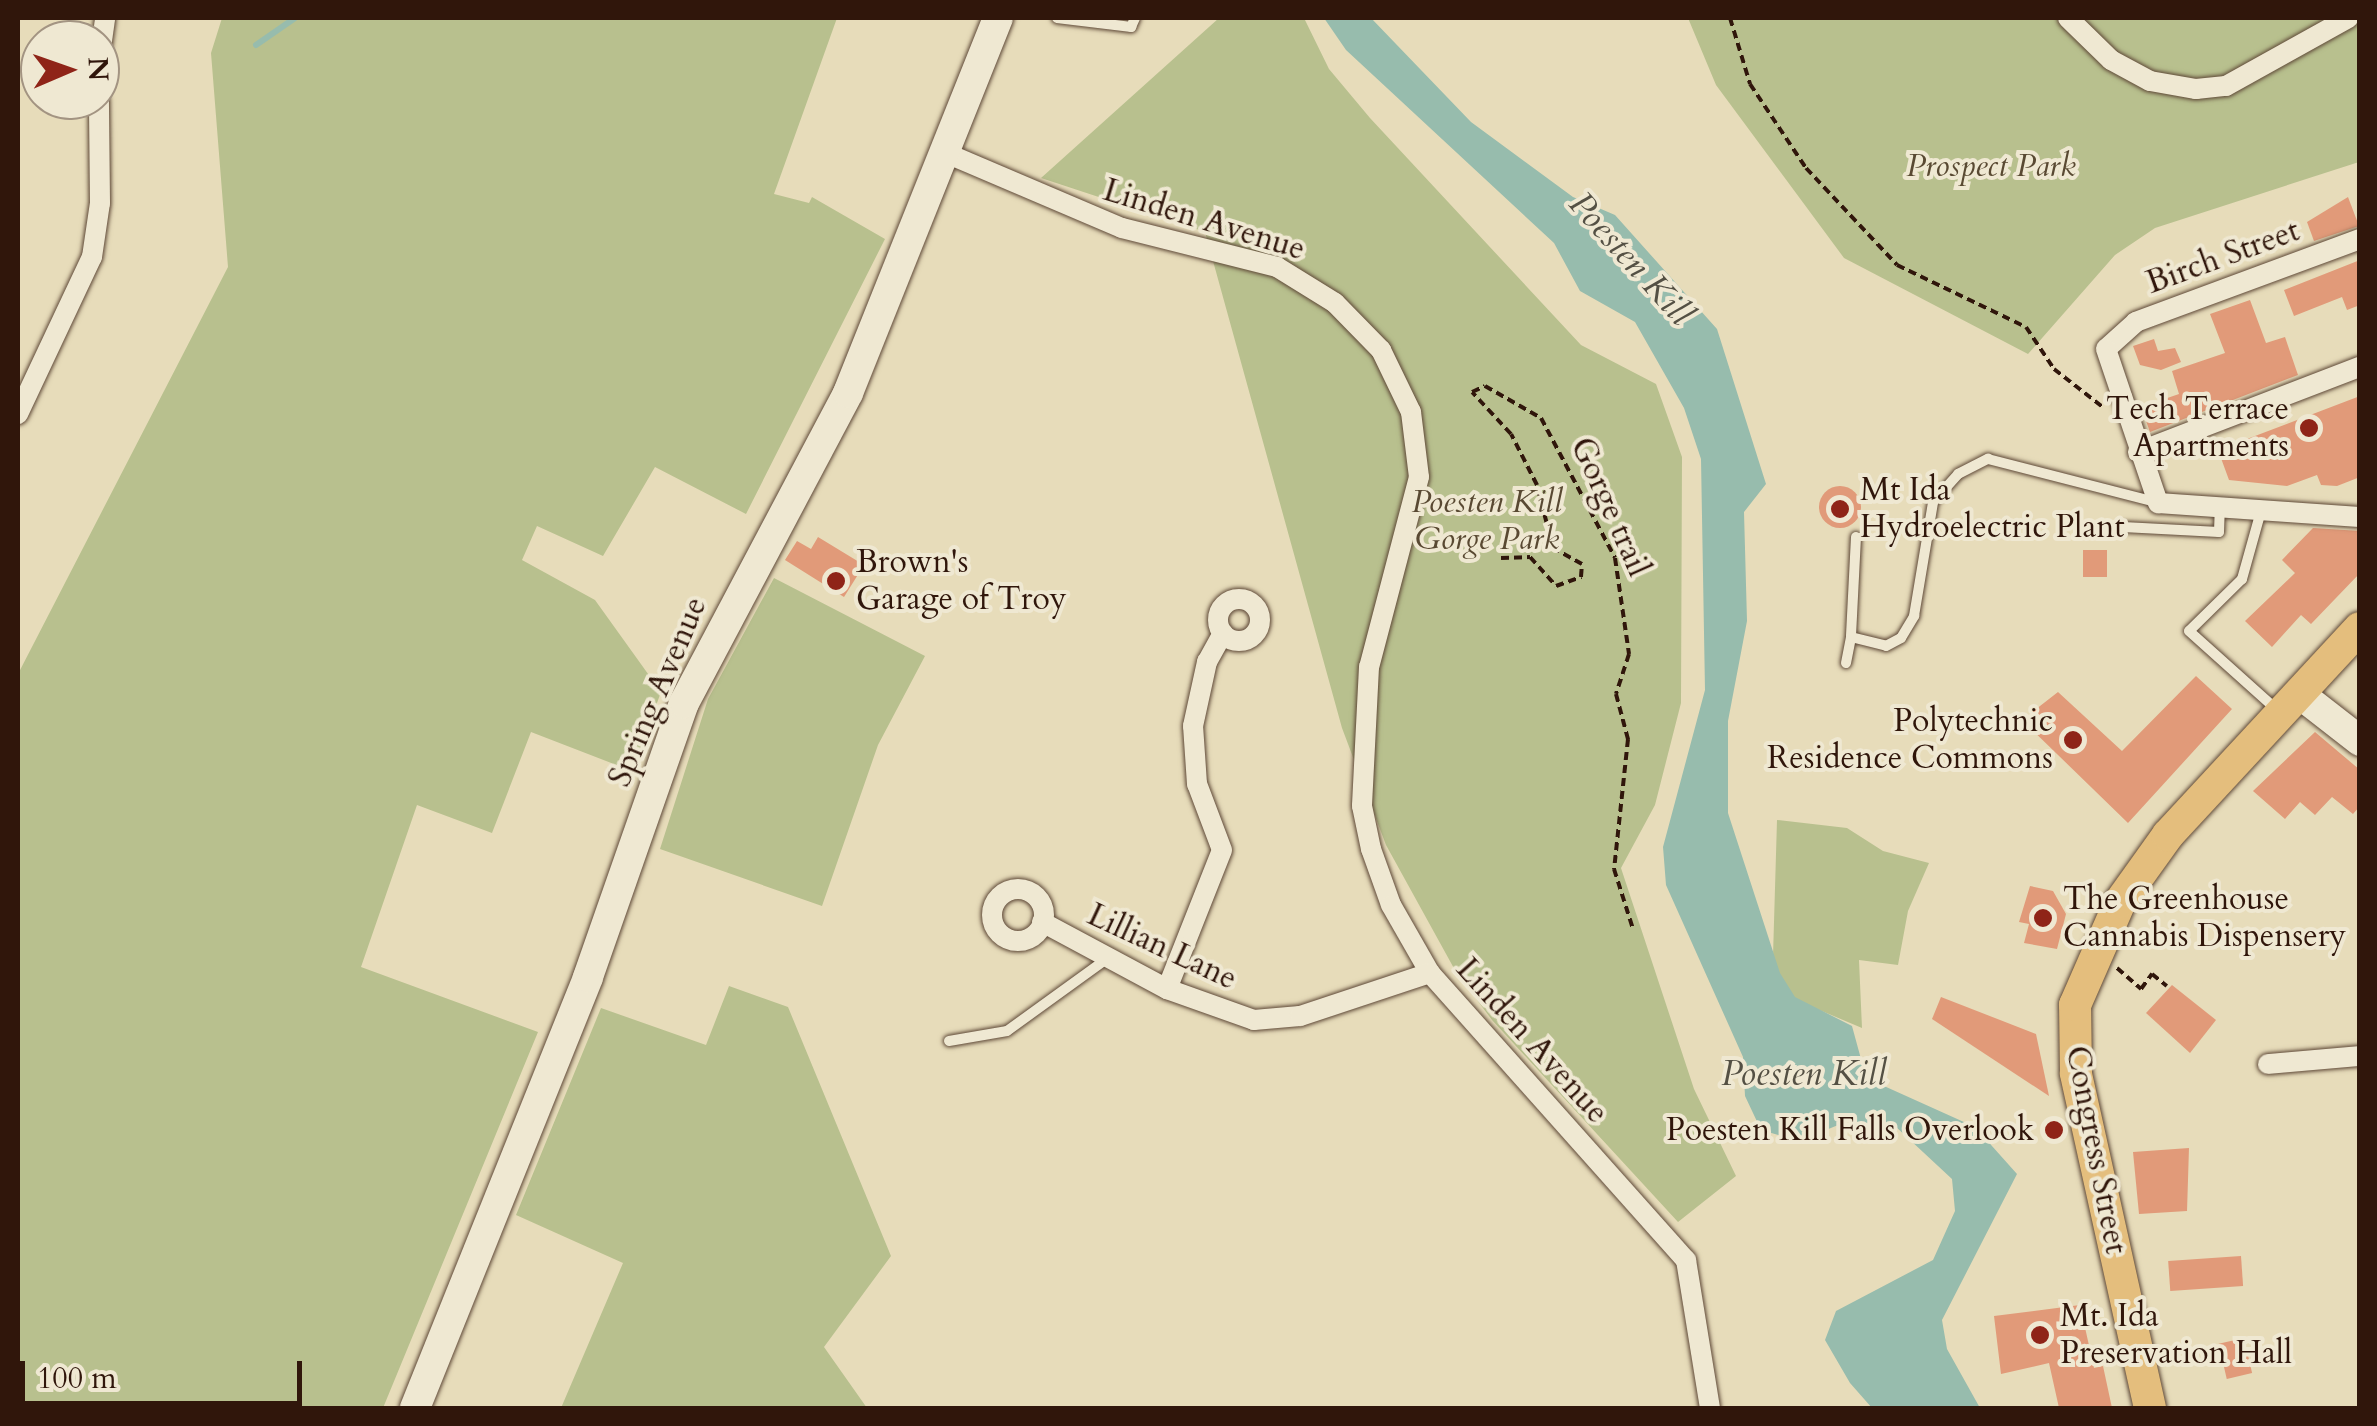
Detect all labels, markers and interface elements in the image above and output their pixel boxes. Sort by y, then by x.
north arrow [20,20,120,120]
text: N [79,56,117,82]
park label: Prospect Park [1906,147,2076,185]
street label: Linden Avenue [1099,171,1309,269]
water label: Poesten Kill [1560,184,1702,334]
street label: Birch Street [2141,212,2305,302]
place label: Tech Terrace Apartments [2106,391,2289,466]
marker: Tech Terrace Apartments [2298,417,2320,439]
street label: Gorge trail [1562,432,1658,582]
place label: Mt Ida Hydroelectric Plant [1860,472,2125,547]
park label: Poesten Kill Gorge Park [1411,484,1563,559]
marker: Mt Ida Hydroelectric Plant [1829,498,1851,520]
place label: Brown's Garage of Troy [856,544,1067,619]
marker: Brown's Garage of Troy [825,570,847,592]
street label: Spring Avenue [601,591,715,793]
place label: Polytechnic Residence Commons [1767,703,2053,778]
marker: Polytechnic Residence Commons [2062,729,2084,751]
place label: The Greenhouse Cannabis Dispensery [2063,881,2346,956]
street label: Lillian Lane [1081,896,1243,998]
marker: The Greenhouse Cannabis Dispensery [2032,907,2054,929]
street label: Linden Avenue [1448,951,1616,1131]
street label: Congress Street [2057,1043,2135,1257]
water label: Poesten Kill [1721,1053,1887,1095]
place label: Poesten Kill Falls Overlook [1666,1111,2034,1149]
marker: Poesten Kill Falls Overlook [2043,1119,2065,1141]
place label: Mt. Ida Preservation Hall [2060,1298,2292,1373]
marker: Mt. Ida Preservation Hall [2029,1324,2051,1346]
scale bar [25,1341,308,1403]
text: 100 m [37,1358,117,1399]

